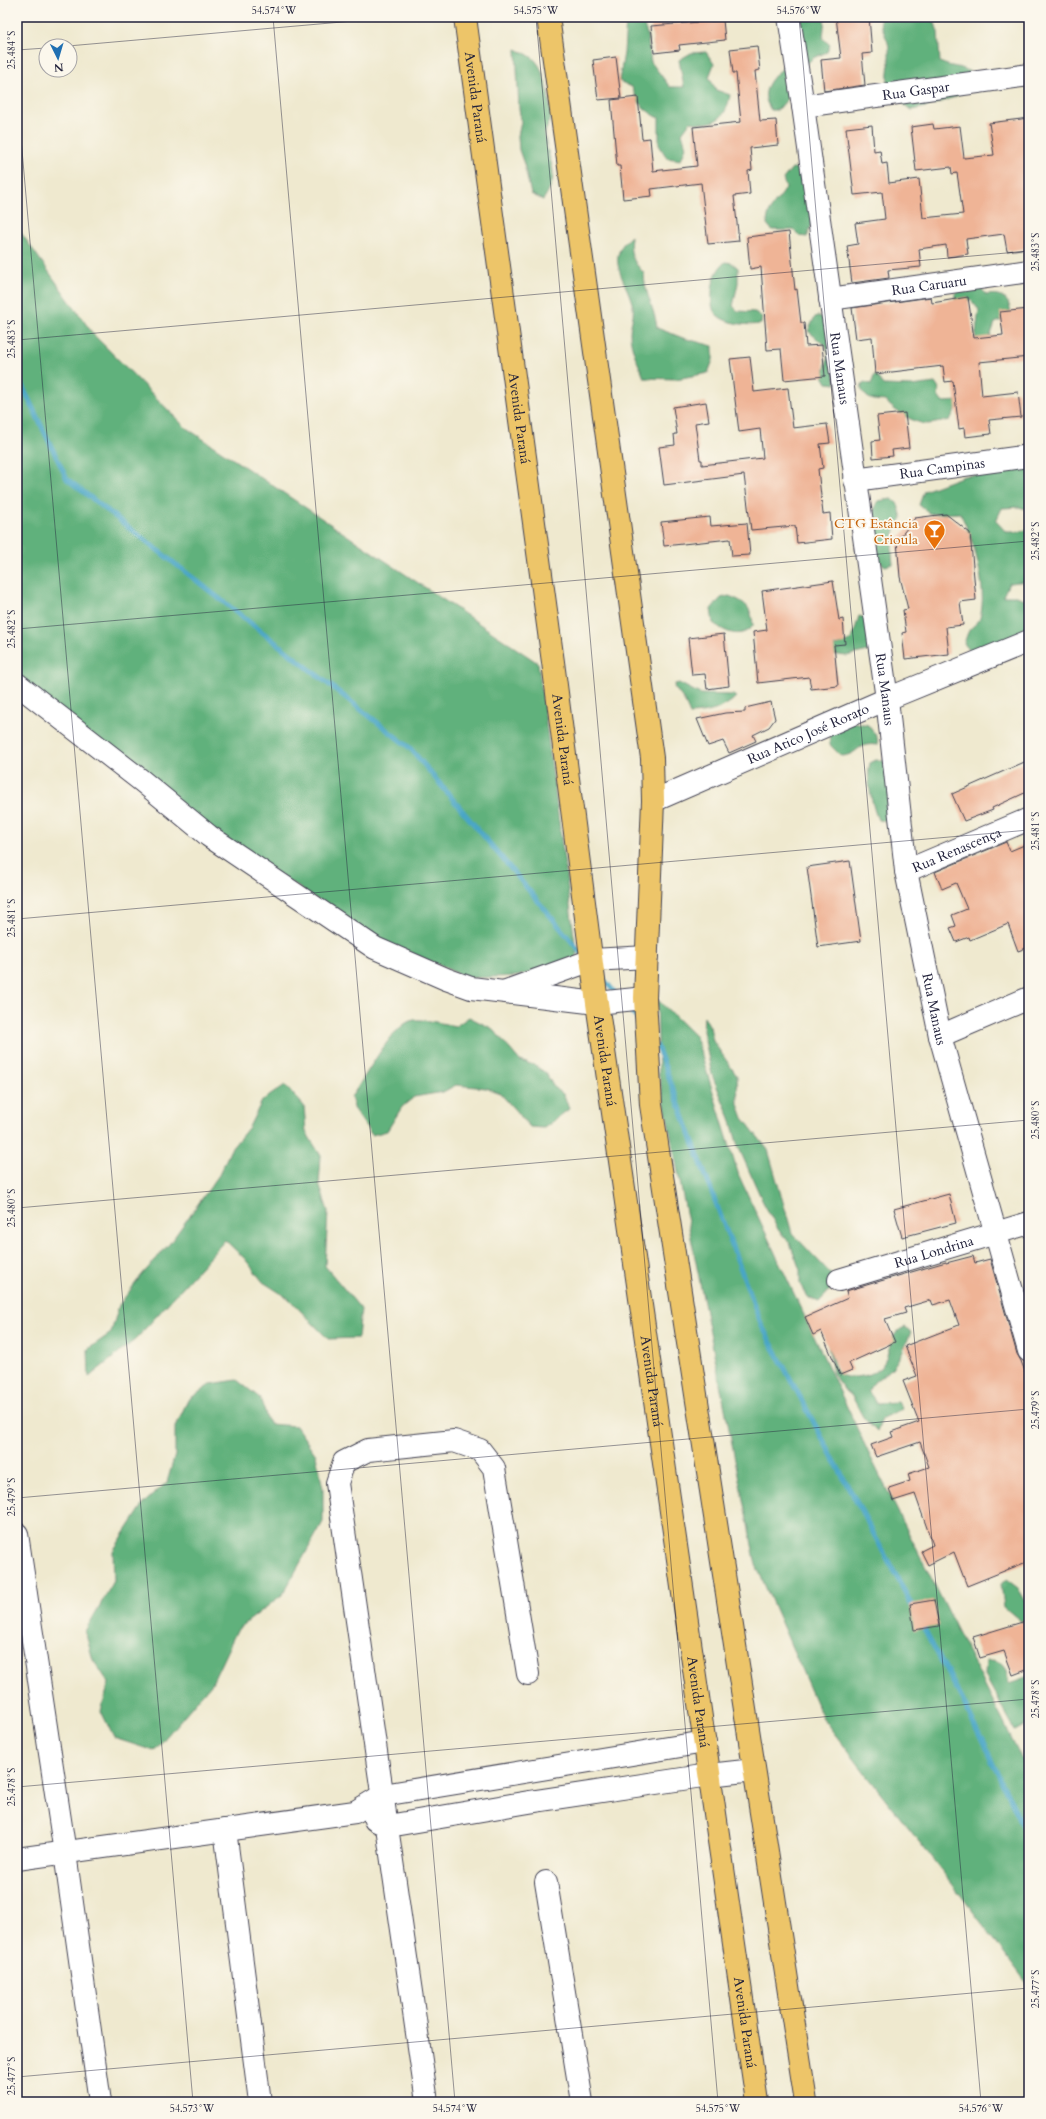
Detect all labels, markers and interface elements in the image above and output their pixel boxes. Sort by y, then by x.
text: 54.574°W [252,4,297,18]
text: 54.575°W [514,4,559,18]
text: 54.576°W [777,4,822,18]
text: 25.484°S [5,31,19,69]
north arrow [38,38,78,78]
street label: Avenida Paraná [460,50,491,144]
text: N [53,60,64,75]
street label: Rua Gaspar [881,77,952,105]
text: 25.483°S [1029,233,1043,271]
street label: Rua Caruaru [890,271,968,300]
text: 25.483°S [5,320,19,358]
street label: Rua Manaus [825,331,854,406]
street label: Avenida Paraná [504,371,535,465]
street label: Rua Campinas [898,453,986,484]
place label: CTG Estância Crioula [834,514,918,549]
bar icon: CTG Estância Crioula [921,518,947,551]
text: 25.482°S [1029,522,1043,560]
text: 25.482°S [5,610,19,648]
street label: Rua Manaus [871,652,899,727]
street label: Avenida Paraná [547,693,578,786]
street label: Rua Atico José Rorato [744,699,872,769]
text: 25.481°S [1029,812,1043,850]
street label: Rua Renascença [909,823,1004,877]
text: 25.481°S [5,899,19,937]
street label: Rua Manaus [917,972,951,1048]
street label: Avenida Paraná [589,1014,621,1108]
text: 25.480°S [1029,1101,1043,1139]
text: 25.480°S [5,1189,19,1227]
street label: Rua Londrina [892,1231,976,1273]
street label: Avenida Paraná [636,1334,668,1428]
text: 25.479°S [1029,1391,1043,1429]
text: 25.479°S [5,1478,19,1516]
street label: Avenida Paraná [682,1655,714,1749]
text: 25.478°S [1029,1680,1043,1718]
text: 25.478°S [5,1768,19,1806]
text: 25.477°S [1029,1970,1043,2008]
street label: Avenida Paraná [729,1976,761,2069]
text: 25.477°S [5,2057,19,2095]
text: 54.573°W [170,2102,215,2116]
text: 54.574°W [433,2102,478,2116]
text: 54.575°W [696,2102,741,2116]
text: 54.576°W [959,2102,1004,2116]

